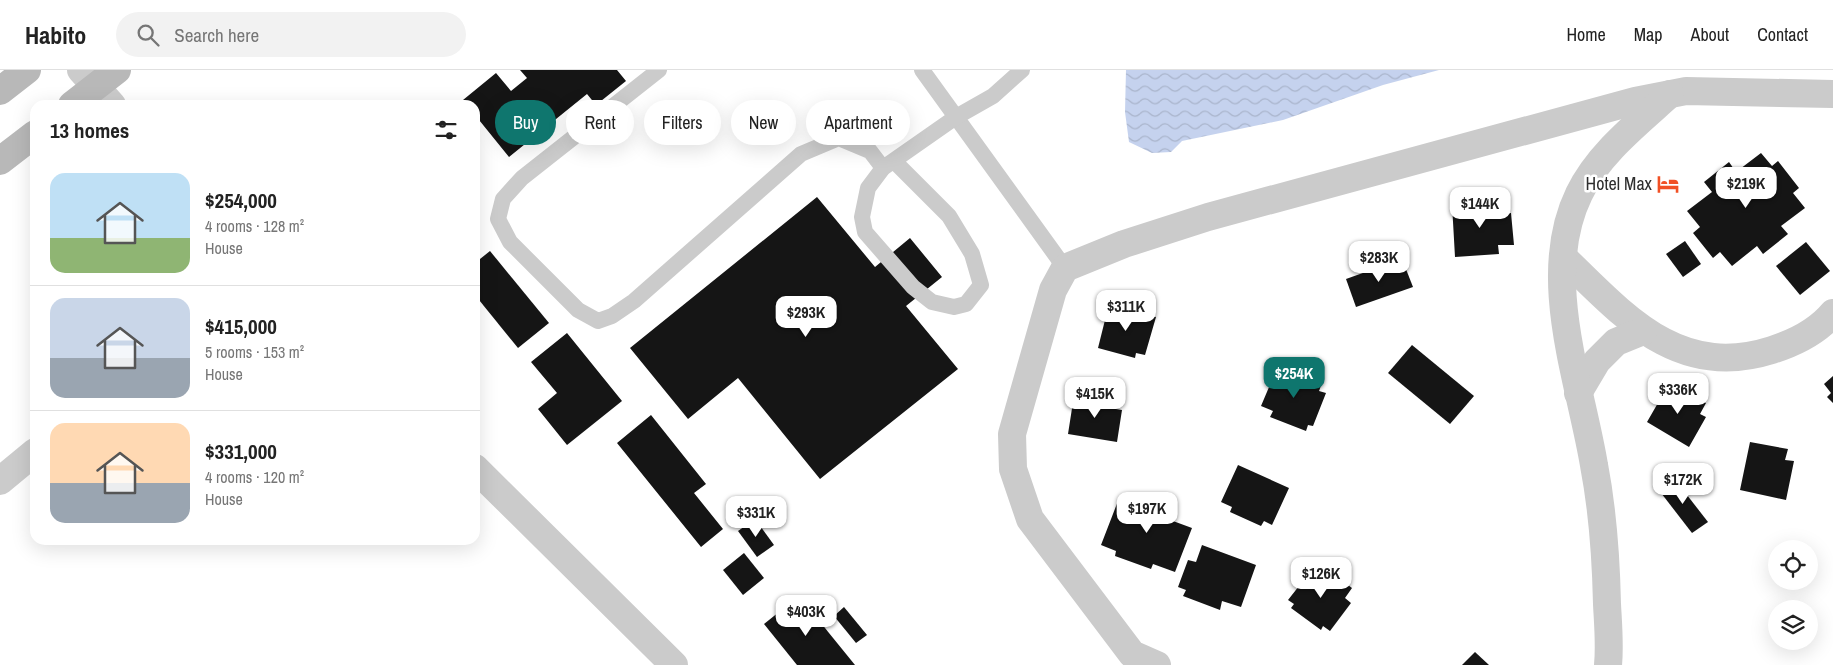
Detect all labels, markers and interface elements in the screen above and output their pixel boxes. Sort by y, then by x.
search box [116,12,466,57]
text: Habito [25,19,86,51]
icon: search [134,21,162,49]
text: Search here [174,22,259,48]
text: Home [1566,22,1606,47]
text: Map [1634,22,1663,47]
text: About [1691,22,1729,47]
text: Contact [1757,22,1808,47]
chip: Buy [495,100,556,145]
chip: Rent [566,100,634,145]
chip: Filters [644,100,721,145]
chip: New [731,100,796,145]
chip: Apartment [806,100,910,145]
text: 13 homes [50,116,129,145]
icon: filters [432,116,460,144]
pin: $219K [1711,166,1781,209]
place label: Hotel Max [1586,171,1653,196]
hotel icon: Hotel Max [1655,171,1681,197]
text: $219K [1727,172,1765,194]
text: $254,000 [205,186,277,215]
pin: $144K [1445,186,1515,229]
text: $144K [1461,192,1499,214]
icon: home [90,193,150,253]
text: 4 rooms · 128 m² [205,215,304,237]
text: House [205,237,243,259]
pin: $283K [1344,240,1414,283]
text: $283K [1360,246,1398,268]
pin: $311K [1091,290,1161,332]
text: $311K [1107,295,1145,317]
pin: $293K [771,296,841,338]
text: $293K [787,301,825,323]
text: $415,000 [205,312,277,341]
icon: home [90,318,150,378]
text: 5 rooms · 153 m² [205,341,304,363]
pin: $254K [1259,356,1329,399]
text: $254K [1275,362,1313,384]
text: House [205,363,243,385]
pin: $336K [1643,372,1713,415]
pin: $415K [1060,376,1130,419]
text: $336K [1659,378,1697,400]
text: $415K [1076,382,1114,404]
text: $331,000 [205,437,277,466]
icon: home [90,443,150,503]
pin: $172K [1648,462,1718,505]
text: 4 rooms · 120 m² [205,466,304,488]
text: $172K [1664,468,1702,490]
text: House [205,488,243,510]
pin: $197K [1112,492,1182,534]
pin: $331K [721,496,791,538]
text: $197K [1128,497,1166,519]
text: $331K [737,501,775,523]
map controls [1768,540,1818,650]
button: locate [1768,540,1818,590]
pin: $126K [1286,556,1356,599]
text: $126K [1302,562,1340,584]
pin: $403K [771,594,841,637]
text: $403K [787,600,825,622]
button: layers [1768,600,1818,650]

